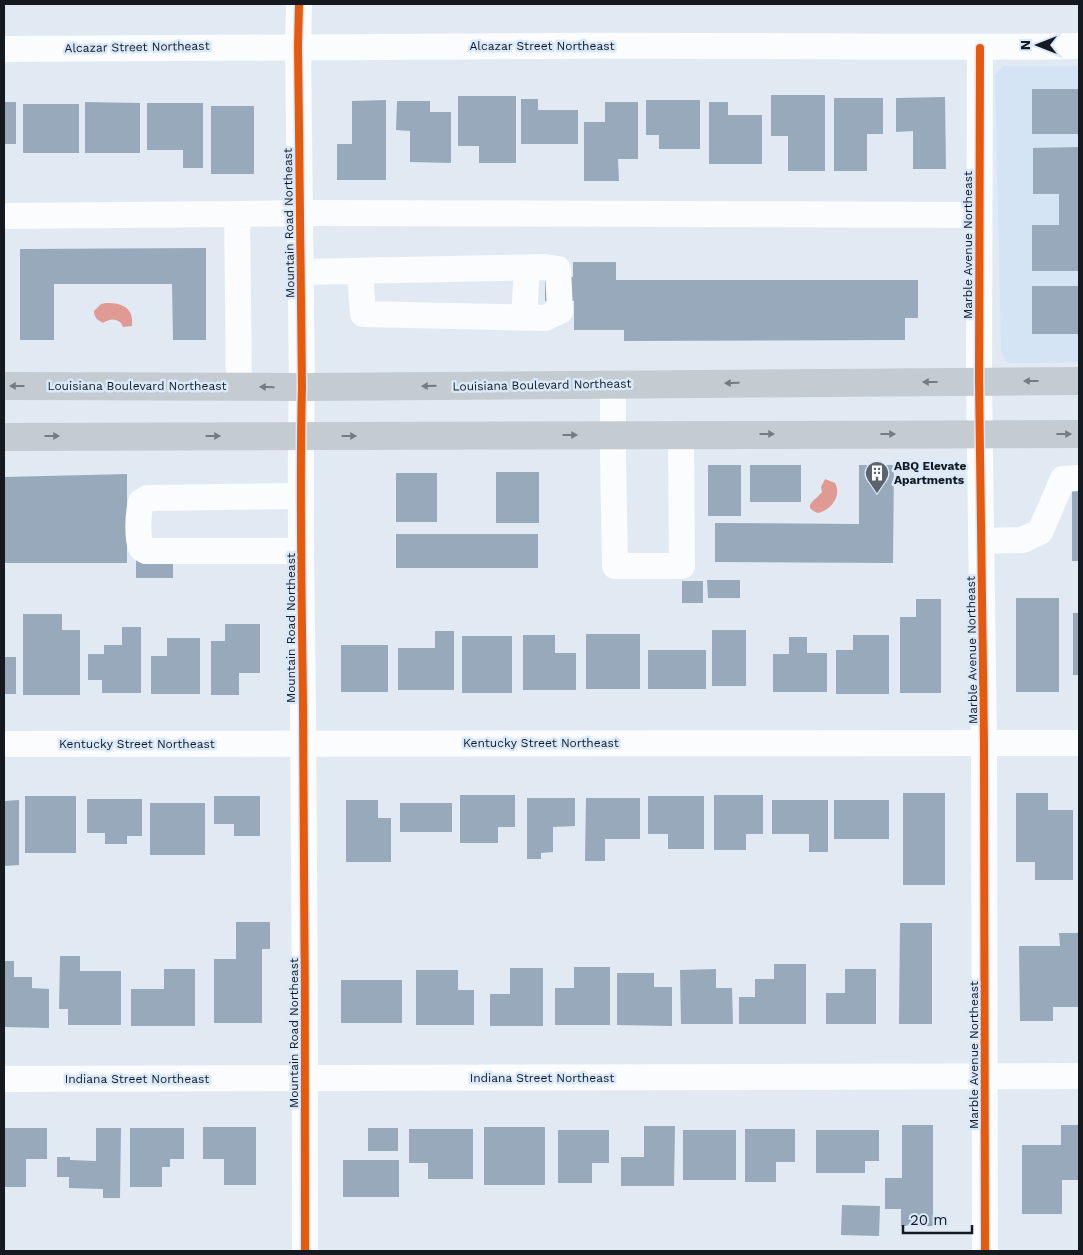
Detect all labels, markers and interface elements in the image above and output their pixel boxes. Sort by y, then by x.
north arrow [1013,20,1063,70]
street label: Alcazar Street Northeast [64,39,210,55]
street label: Alcazar Street Northeast [469,39,615,53]
text: N [1017,40,1033,50]
street label: Mountain Road Northeast [281,148,297,298]
street label: Marble Avenue Northeast [961,171,975,319]
street label: Louisiana Boulevard Northeast [452,376,632,394]
one-way arrow [1022,377,1038,385]
one-way arrow [922,378,938,386]
street label: Louisiana Boulevard Northeast [47,379,227,393]
one-way arrow [723,379,739,387]
one-way arrow [8,382,24,390]
one-way arrow [421,382,437,390]
one-way arrow [258,383,274,391]
one-way arrow [759,430,775,438]
one-way arrow [880,430,896,438]
one-way arrow [1056,430,1072,438]
one-way arrow [562,431,578,439]
one-way arrow [45,432,61,440]
one-way arrow [205,432,221,440]
one-way arrow [342,432,358,440]
place label: ABQ Elevate Apartments [894,459,966,487]
building icon: ABQ Elevate Apartments [864,460,890,494]
street label: Mountain Road Northeast [284,553,298,703]
street label: Marble Avenue Northeast [964,576,980,724]
street label: Kentucky Street Northeast [463,736,619,750]
street label: Kentucky Street Northeast [59,737,215,751]
street label: Mountain Road Northeast [287,958,301,1108]
street label: Marble Avenue Northeast [967,981,981,1129]
street label: Indiana Street Northeast [470,1071,614,1085]
street label: Indiana Street Northeast [65,1072,209,1086]
scale bar [903,1202,972,1234]
text: 20 m [910,1211,948,1229]

